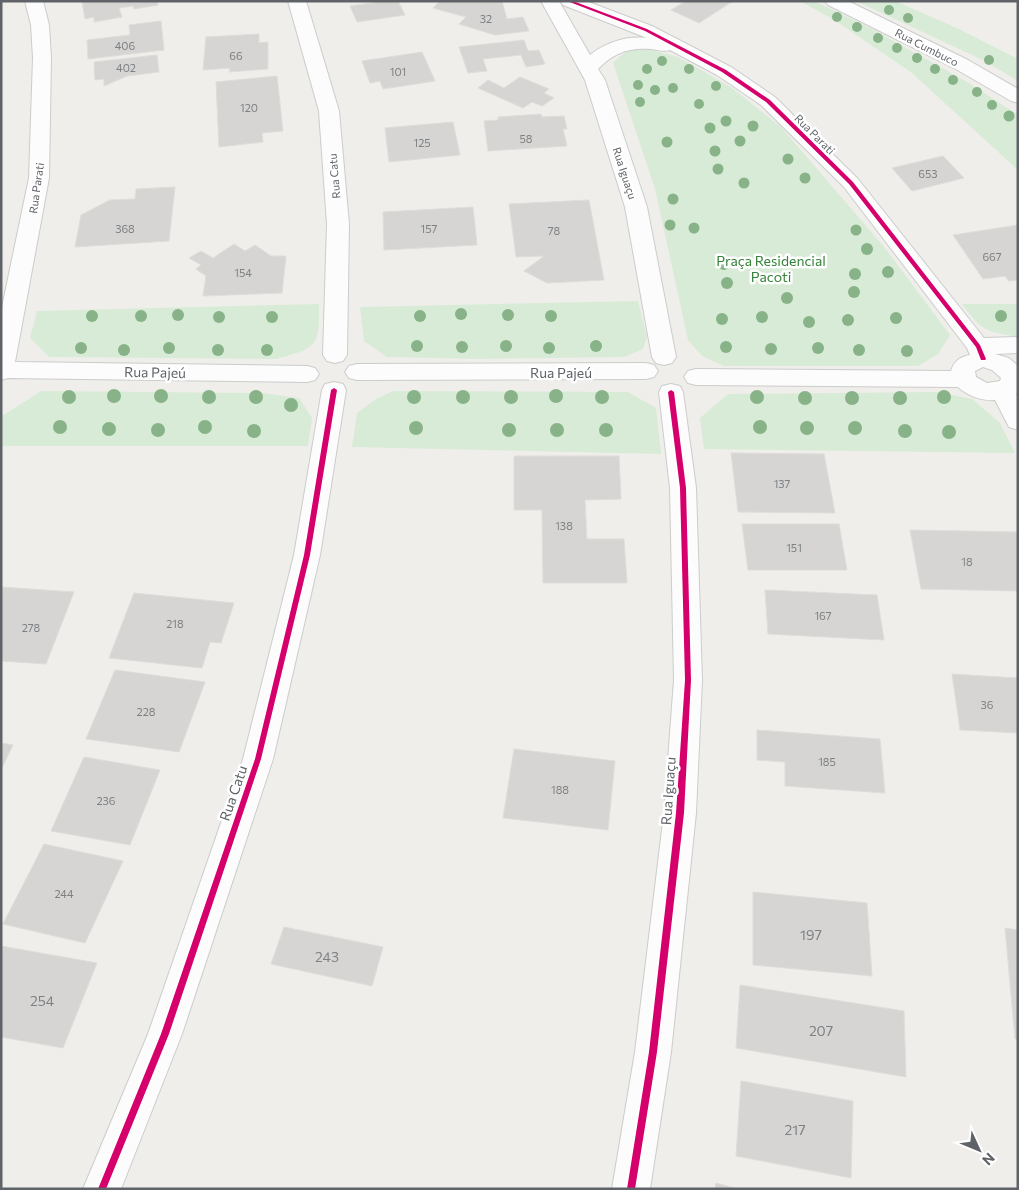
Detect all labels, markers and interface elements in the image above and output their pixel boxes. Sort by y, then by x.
house number: 32 [480,12,492,25]
street label: Rua Cumbuco [893,25,961,69]
house number: 406 [115,39,136,52]
house number: 66 [229,49,243,62]
house number: 402 [116,61,136,74]
house number: 101 [390,65,406,78]
house number: 120 [240,101,258,114]
street label: Rua Parati [792,111,838,157]
house number: 58 [520,132,533,145]
house number: 125 [413,136,431,149]
street label: Rua Iguaçu [610,145,640,201]
street label: Rua Catu [326,153,342,199]
street label: Rua Parati [26,162,46,214]
house number: 653 [918,167,938,180]
house number: 368 [115,222,135,235]
house number: 157 [421,222,438,235]
house number: 78 [548,224,561,237]
house number: 667 [982,250,1002,263]
park label: Praça Residencial Pacoti [716,252,826,285]
house number: 154 [234,266,252,279]
street label: Rua Pajeú [124,363,186,381]
street label: Rua Pajeú [530,364,592,381]
house number: 137 [774,477,791,490]
house number: 138 [555,519,573,532]
house number: 151 [786,541,802,554]
house number: 18 [961,555,973,568]
house number: 167 [814,609,832,622]
house number: 218 [166,617,184,630]
house number: 278 [22,621,41,634]
house number: 36 [981,698,994,711]
house number: 228 [137,705,156,718]
house number: 185 [818,755,836,768]
street label: Rua Iguaçu [657,756,679,826]
street label: Rua Catu [216,763,250,823]
house number: 188 [551,783,569,796]
house number: 236 [96,794,116,807]
house number: 244 [54,887,74,900]
house number: 197 [800,926,822,943]
house number: 243 [315,948,339,965]
house number: 254 [30,992,55,1009]
house number: 207 [809,1022,833,1039]
house number: 217 [784,1121,806,1138]
north arrow [954,1125,1004,1175]
text: N [979,1150,998,1169]

